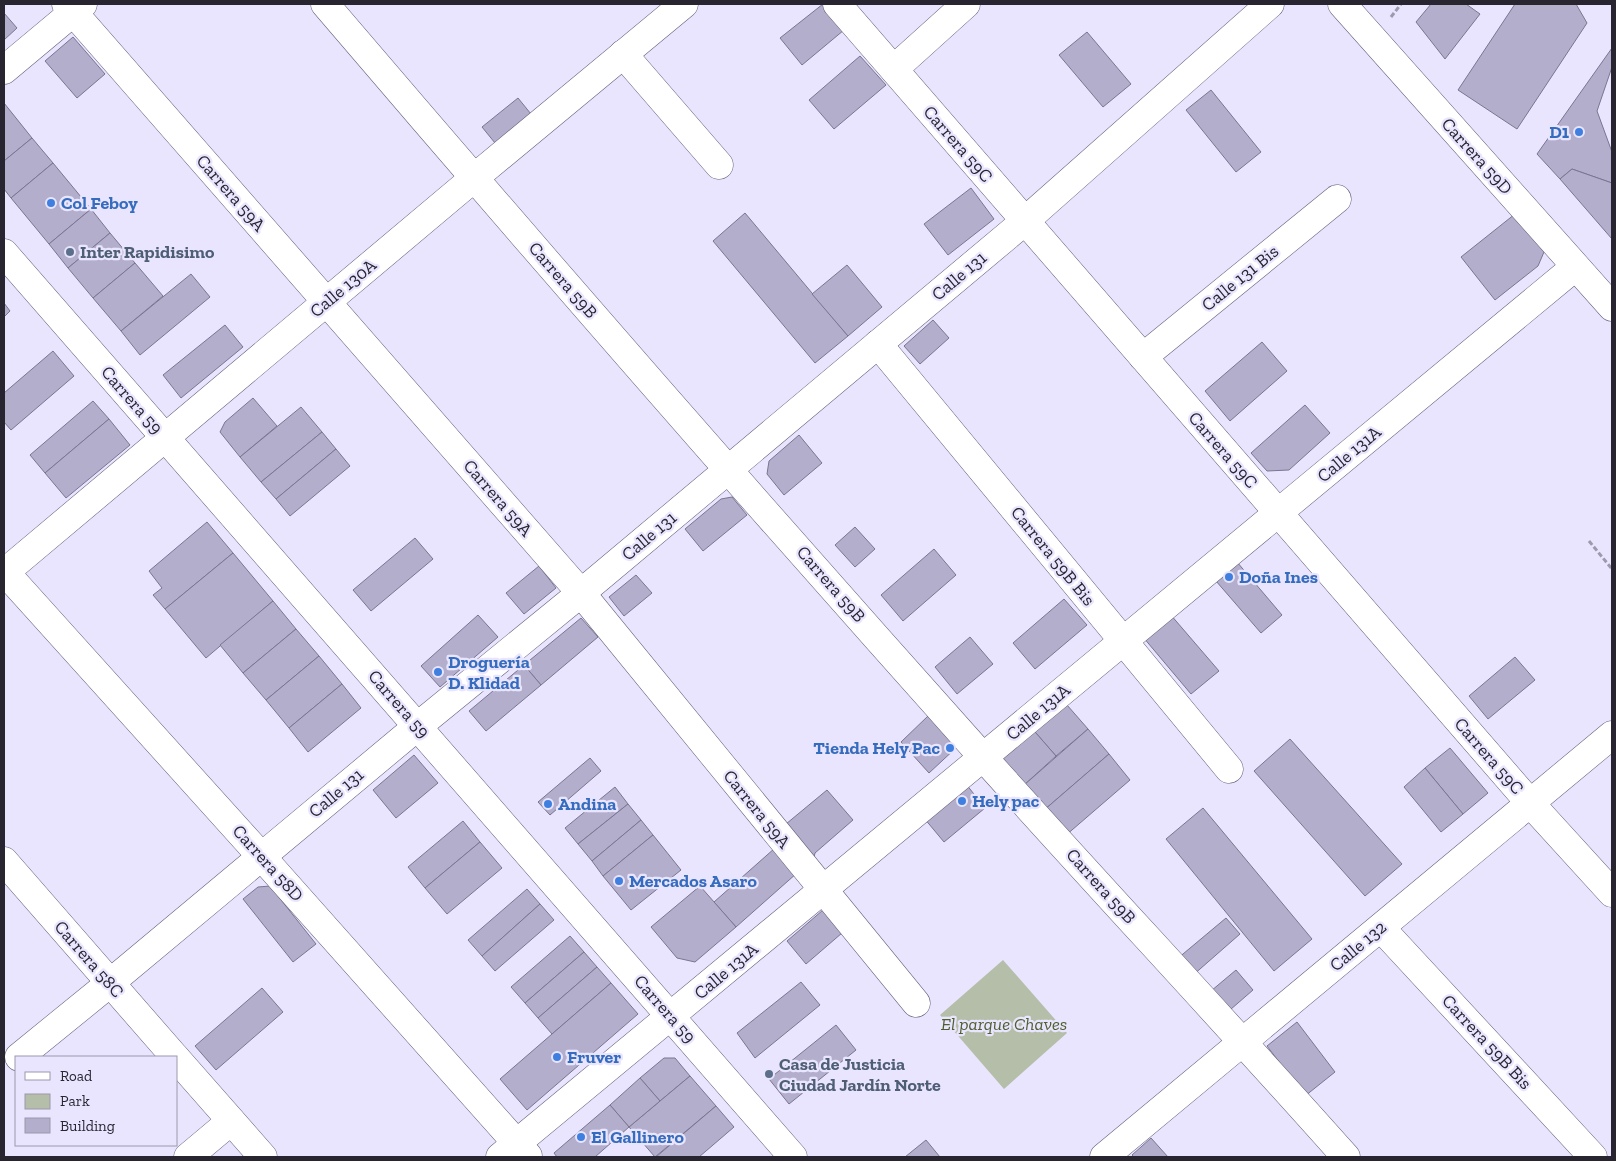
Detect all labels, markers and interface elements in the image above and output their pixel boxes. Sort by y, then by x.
street label: Carrera 59C [919,101,997,187]
street label: Carrera 59D [1437,113,1517,199]
place label: D1 [1549,121,1569,143]
marker: D1 [1573,126,1585,138]
street label: Carrera 59A [192,150,271,236]
place label: Col Feboy [61,192,138,214]
marker: Col Feboy [45,197,57,209]
street label: Carrera 59B [524,237,602,323]
street label: Calle 131 Bis [1197,240,1283,316]
place label: Inter Rapidisimo [80,241,215,263]
marker: Inter Rapidisimo [64,246,76,258]
street label: Calle 131 [927,247,991,305]
street label: Calle 130A [305,254,381,322]
street label: Carrera 59 [96,361,168,439]
street label: Carrera 59C [1184,407,1262,493]
street label: Calle 131A [1313,421,1386,487]
street label: Carrera 59A [459,455,538,541]
street label: Carrera 59B Bis [1006,502,1100,610]
street label: Calle 131 [617,507,681,565]
street label: Carrera 59B [792,541,870,627]
place label: Doña Ines [1239,566,1318,588]
marker: Doña Ines [1223,571,1235,583]
place label: Droguería D. Klidad [448,651,530,694]
street label: Carrera 59 [363,665,435,743]
marker: Droguería D. Klidad [432,666,444,678]
street label: Calle 131A [1002,679,1075,745]
street label: Carrera 59C [1450,713,1528,799]
place label: Tienda Hely Pac [813,737,941,759]
marker: Tienda Hely Pac [944,742,956,754]
street label: Calle 131 [304,764,368,822]
street label: Carrera 59A [719,765,796,853]
place label: Hely pac [972,790,1040,812]
place label: Andina [558,793,616,815]
marker: Hely pac [956,795,968,807]
marker: Andina [542,798,554,810]
street label: Carrera 58D [228,820,308,906]
street label: Carrera 59B [1061,844,1141,928]
place label: Mercados Asaro [629,870,758,892]
marker: Mercados Asaro [613,875,625,887]
street label: Carrera 58C [50,916,128,1002]
street label: Calle 132 [1325,916,1391,976]
street label: Calle 131A [690,938,763,1004]
street label: Carrera 59 [629,970,701,1048]
street label: Carrera 59B Bis [1437,990,1537,1094]
park label: El parque Chaves [941,1013,1067,1035]
place label: Fruver [567,1046,621,1068]
marker: Fruver [551,1051,563,1063]
place label: Casa de Justicia Ciudad Jardín Norte [779,1053,941,1096]
legend [15,1056,178,1146]
text: Road [60,1067,93,1085]
marker: Casa de Justicia Ciudad Jardín Norte [763,1068,775,1080]
text: Park [60,1092,90,1110]
text: Building [60,1117,115,1135]
place label: El Gallinero [591,1126,685,1148]
marker: El Gallinero [575,1131,587,1143]

